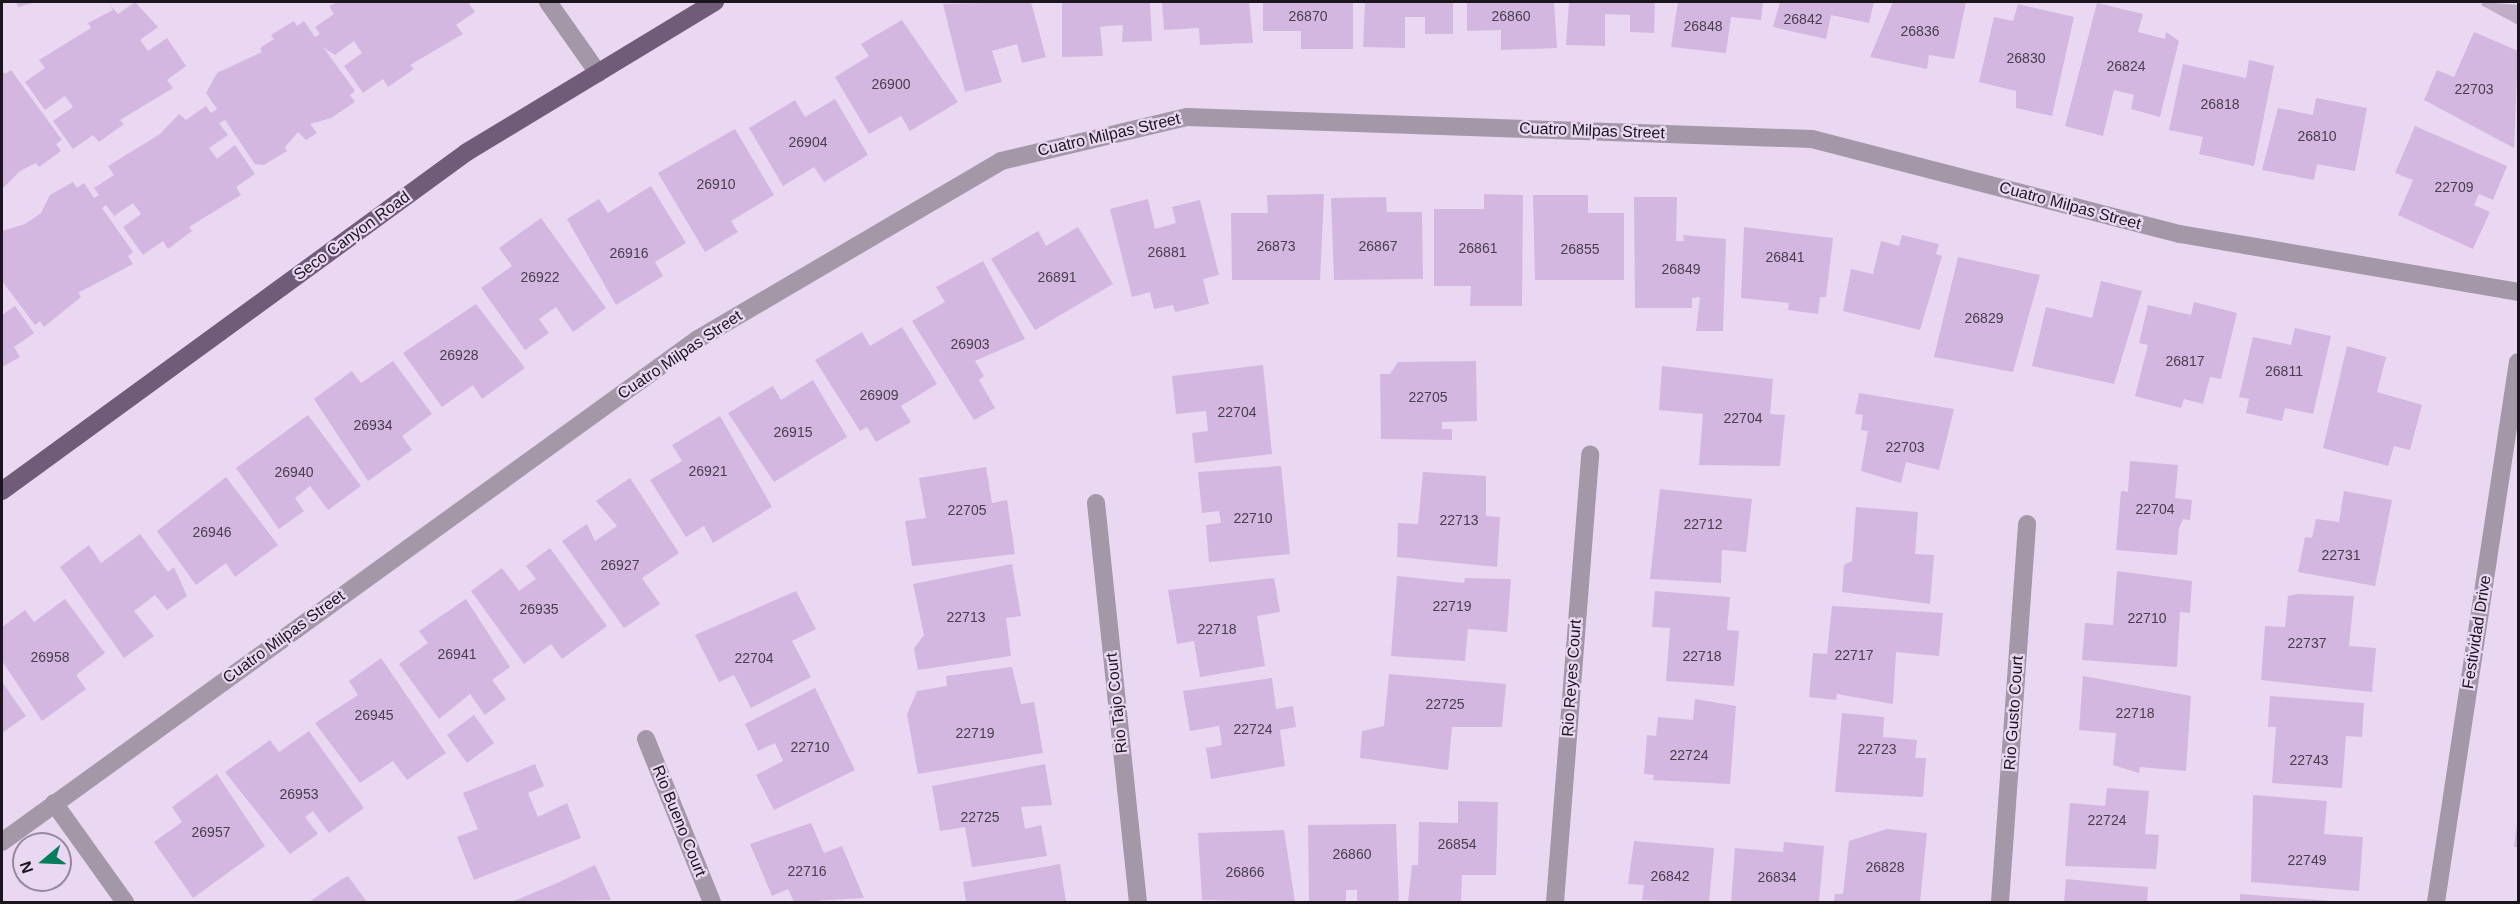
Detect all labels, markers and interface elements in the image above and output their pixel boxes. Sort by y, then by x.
house number: 26870 [1289,8,1327,24]
house number: 26860 [1492,8,1530,24]
house number: 26842 [1784,11,1822,27]
house number: 26848 [1684,18,1722,34]
house number: 26836 [1901,23,1939,39]
house number: 26830 [2007,50,2045,66]
house number: 26824 [2107,58,2145,74]
house number: 26900 [872,76,910,92]
house number: 22703 [2455,81,2493,97]
house number: 26818 [2201,96,2239,112]
street label: Cuatro Milpas Street [1036,109,1182,161]
street label: Cuatro Milpas Street [1519,119,1665,143]
house number: 26810 [2298,128,2336,144]
house number: 26904 [789,134,827,150]
house number: 26910 [697,176,735,192]
street label: Cuatro Milpas Street [1997,178,2143,234]
house number: 22709 [2435,179,2473,195]
street label: Seco Canyon Road [290,187,414,285]
house number: 26873 [1257,238,1295,254]
house number: 26867 [1359,238,1397,254]
house number: 26861 [1459,240,1497,256]
house number: 26855 [1561,241,1599,257]
house number: 26881 [1148,244,1186,260]
house number: 26916 [610,245,648,261]
house number: 26841 [1766,249,1804,265]
house number: 26849 [1662,261,1700,277]
house number: 26922 [521,269,559,285]
house number: 26891 [1038,269,1076,285]
street label: Cuatro Milpas Street [614,306,746,404]
house number: 26829 [1965,310,2003,326]
house number: 26903 [951,336,989,352]
house number: 26928 [440,347,478,363]
house number: 26817 [2166,353,2204,369]
house number: 26811 [2265,363,2303,379]
house number: 26909 [860,387,898,403]
house number: 22705 [1409,389,1447,405]
house number: 22704 [1218,404,1256,420]
house number: 22704 [1724,410,1762,426]
house number: 26934 [354,417,392,433]
house number: 26915 [774,424,812,440]
house number: 22703 [1886,439,1924,455]
house number: 26921 [689,463,727,479]
house number: 26940 [275,464,313,480]
house number: 22704 [2136,501,2174,517]
house number: 22705 [948,502,986,518]
house number: 22710 [1234,510,1272,526]
house number: 22713 [1440,512,1478,528]
house number: 22712 [1684,516,1722,532]
house number: 26946 [193,524,231,540]
house number: 22731 [2322,547,2360,563]
house number: 26927 [601,557,639,573]
street label: Festividad Drive [2459,574,2495,690]
street label: Cuatro Milpas Street [219,586,349,688]
house number: 22719 [1433,598,1471,614]
house number: 26935 [520,601,558,617]
house number: 22713 [947,609,985,625]
house number: 22710 [2128,610,2166,626]
street label: Rio Reyes Court [1558,619,1586,737]
house number: 22718 [1198,621,1236,637]
house number: 22737 [2288,635,2326,651]
house number: 26941 [438,646,476,662]
house number: 22717 [1835,647,1873,663]
house number: 22718 [1683,648,1721,664]
house number: 26958 [31,649,69,665]
house number: 22704 [735,650,773,666]
street label: Rio Tajo Court [1102,652,1132,754]
street label: Rio Gusto Court [2000,655,2028,771]
house number: 22725 [1426,696,1464,712]
house number: 22718 [2116,705,2154,721]
house number: 26945 [355,707,393,723]
house number: 22724 [1234,721,1272,737]
house number: 22719 [956,725,994,741]
house number: 22710 [791,739,829,755]
house number: 22723 [1858,741,1896,757]
house number: 22724 [1670,747,1708,763]
house number: 22743 [2290,752,2328,768]
street label: Rio Bueno Court [648,763,710,879]
house number: 26953 [280,786,318,802]
house number: 22725 [961,809,999,825]
house number: 22724 [2088,812,2126,828]
house number: 26957 [192,824,230,840]
north arrow [12,832,72,892]
house number: 26854 [1438,836,1476,852]
house number: 26860 [1333,846,1371,862]
house number: 22749 [2288,852,2326,868]
text: N [16,859,36,876]
house number: 26828 [1866,859,1904,875]
house number: 22716 [788,863,826,879]
house number: 26866 [1226,864,1264,880]
house number: 26842 [1651,868,1689,884]
house number: 26834 [1758,869,1796,885]

